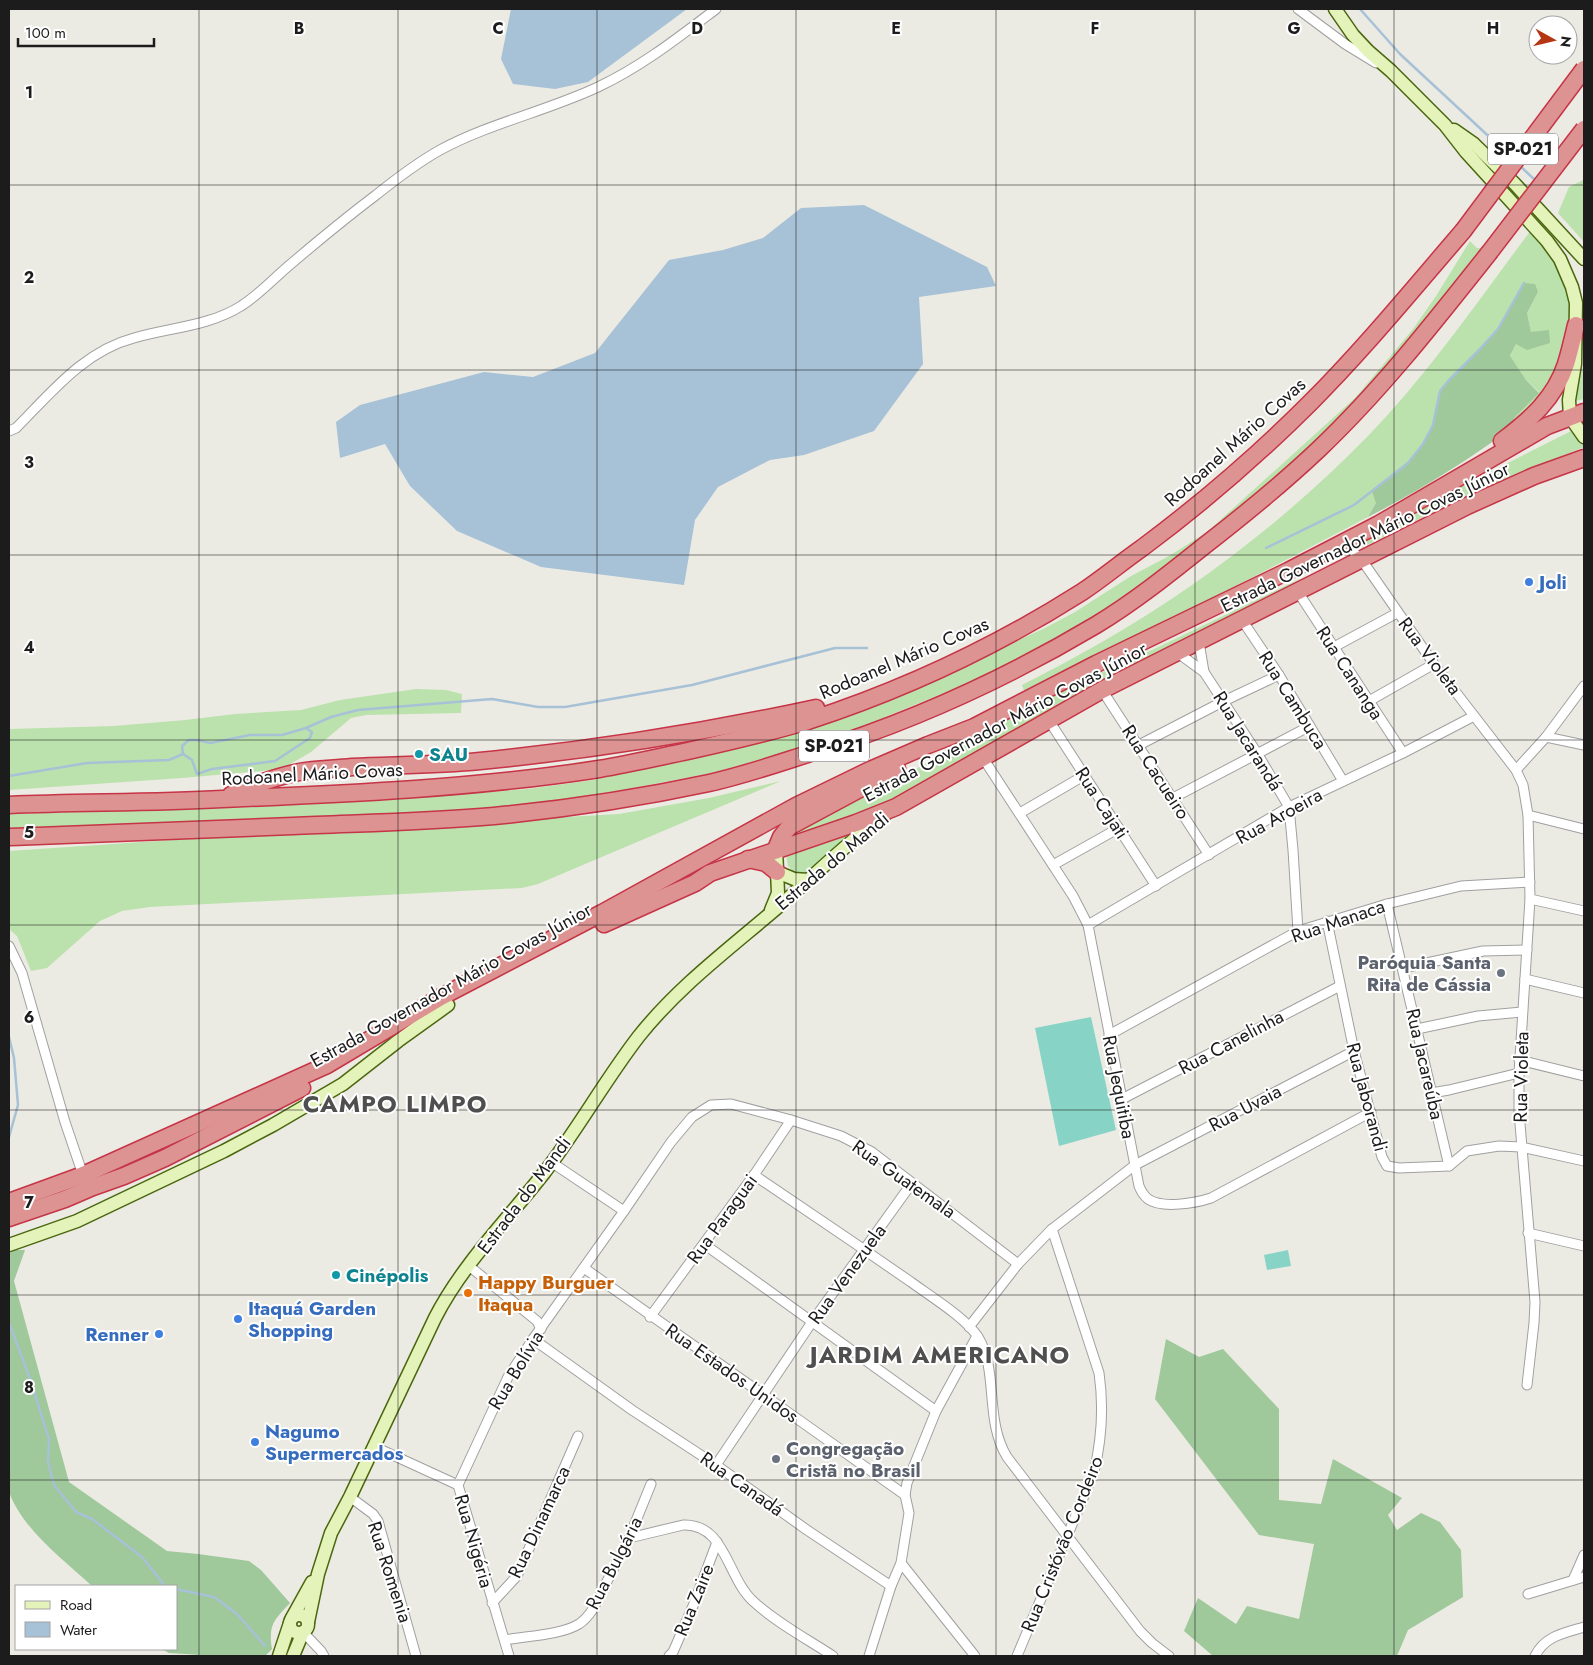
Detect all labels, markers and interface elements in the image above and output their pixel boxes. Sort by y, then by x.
scale bar [18,15,154,47]
north arrow [1528,15,1578,65]
text: B [294,17,304,40]
text: C [492,17,504,40]
text: D [691,17,703,40]
text: E [891,17,901,40]
text: F [1091,17,1099,40]
text: G [1287,17,1301,40]
text: H [1487,17,1499,40]
text: 100 m [25,22,66,44]
text: N [1555,35,1577,49]
text: 1 [25,81,33,104]
road number: SP-021 [1488,134,1558,164]
text: 2 [24,266,34,289]
street label: Rodoanel Mário Covas [1158,371,1312,513]
text: 3 [24,451,34,474]
street label: Estrada Governador Mário Covas Júnior [1216,455,1514,619]
place label: Joli [1535,569,1567,596]
marker: Joli [1523,576,1535,588]
street label: Rodoanel Mário Covas [815,610,993,706]
street label: Rua Violeta [1392,611,1468,701]
street label: Rua Cananga [1310,621,1390,725]
street label: Estrada Governador Mário Covas Júnior [858,635,1152,809]
text: 4 [23,636,35,659]
street label: Rua Cambuca [1252,646,1334,754]
street label: Rua Jacarandá [1207,686,1289,796]
street label: Rua Cacueiro [1115,719,1197,825]
road number: SP-021 [799,730,869,761]
place label: SAU [429,741,468,768]
marker: SAU [413,748,425,760]
street label: Rodoanel Mário Covas [221,756,404,792]
street label: Rua Cajati [1069,762,1135,844]
street label: Rua Aroeira [1231,781,1327,851]
street label: Estrada do Mandi [769,805,895,917]
text: 5 [24,821,34,844]
street label: Rua Manaca [1288,892,1388,950]
street label: Estrada Governador Mário Covas Júnior [305,896,597,1074]
place label: Paróquia Santa Rita de Cássia [1358,949,1491,998]
marker: Paróquia Santa Rita de Cássia [1495,967,1507,979]
street label: Rua Canelinha [1174,1003,1288,1081]
text: 6 [24,1006,34,1029]
street label: Rua Jacareúba [1399,1006,1451,1122]
street label: Rua Violeta [1507,1031,1535,1123]
street label: Rua Jequitiba [1096,1033,1142,1141]
street label: Rua Jaborandi [1339,1040,1395,1154]
street label: Rua Uvaia [1204,1078,1286,1138]
district label: CAMPO LIMPO [303,1086,487,1121]
street label: Estrada do Mandi [471,1131,577,1259]
street label: Rua Guatemala [847,1133,961,1225]
street label: Rua Paraguai [680,1169,764,1269]
text: 7 [24,1191,34,1214]
street label: Rua Venezuela [802,1219,892,1329]
place label: Cinépolis [346,1262,429,1289]
marker: Cinépolis [330,1269,342,1281]
place label: Happy Burguer Itaqua [478,1269,614,1318]
marker: Happy Burguer Itaqua [462,1287,474,1299]
place label: Itaquá Garden Shopping [248,1295,376,1344]
marker: Itaquá Garden Shopping [232,1313,244,1325]
street label: Rua Estados Unidos [660,1317,805,1429]
place label: Renner [85,1321,149,1348]
street label: Rua Bolívia [482,1325,550,1415]
marker: Renner [153,1328,165,1340]
district label: JARDIM AMERICANO [806,1337,1070,1372]
text: 8 [24,1376,34,1399]
place label: Nagumo Supermercados [265,1418,404,1467]
place label: Congregação Cristã no Brasil [786,1435,921,1484]
marker: Nagumo Supermercados [249,1436,261,1448]
street label: Rua Canadá [695,1445,789,1523]
street label: Rua Cristóvão Cordeiro [1014,1452,1110,1636]
marker: Congregação Cristã no Brasil [770,1453,782,1465]
street label: Rua Dinamarca [501,1462,577,1582]
street label: Rua Nigéria [448,1491,500,1591]
street label: Rua Bulgária [579,1512,649,1614]
street label: Rua Romenia [361,1518,419,1626]
street label: Rua Zaire [667,1560,721,1640]
legend [15,1585,178,1650]
text: Road [60,1594,92,1616]
text: Water [60,1619,98,1641]

